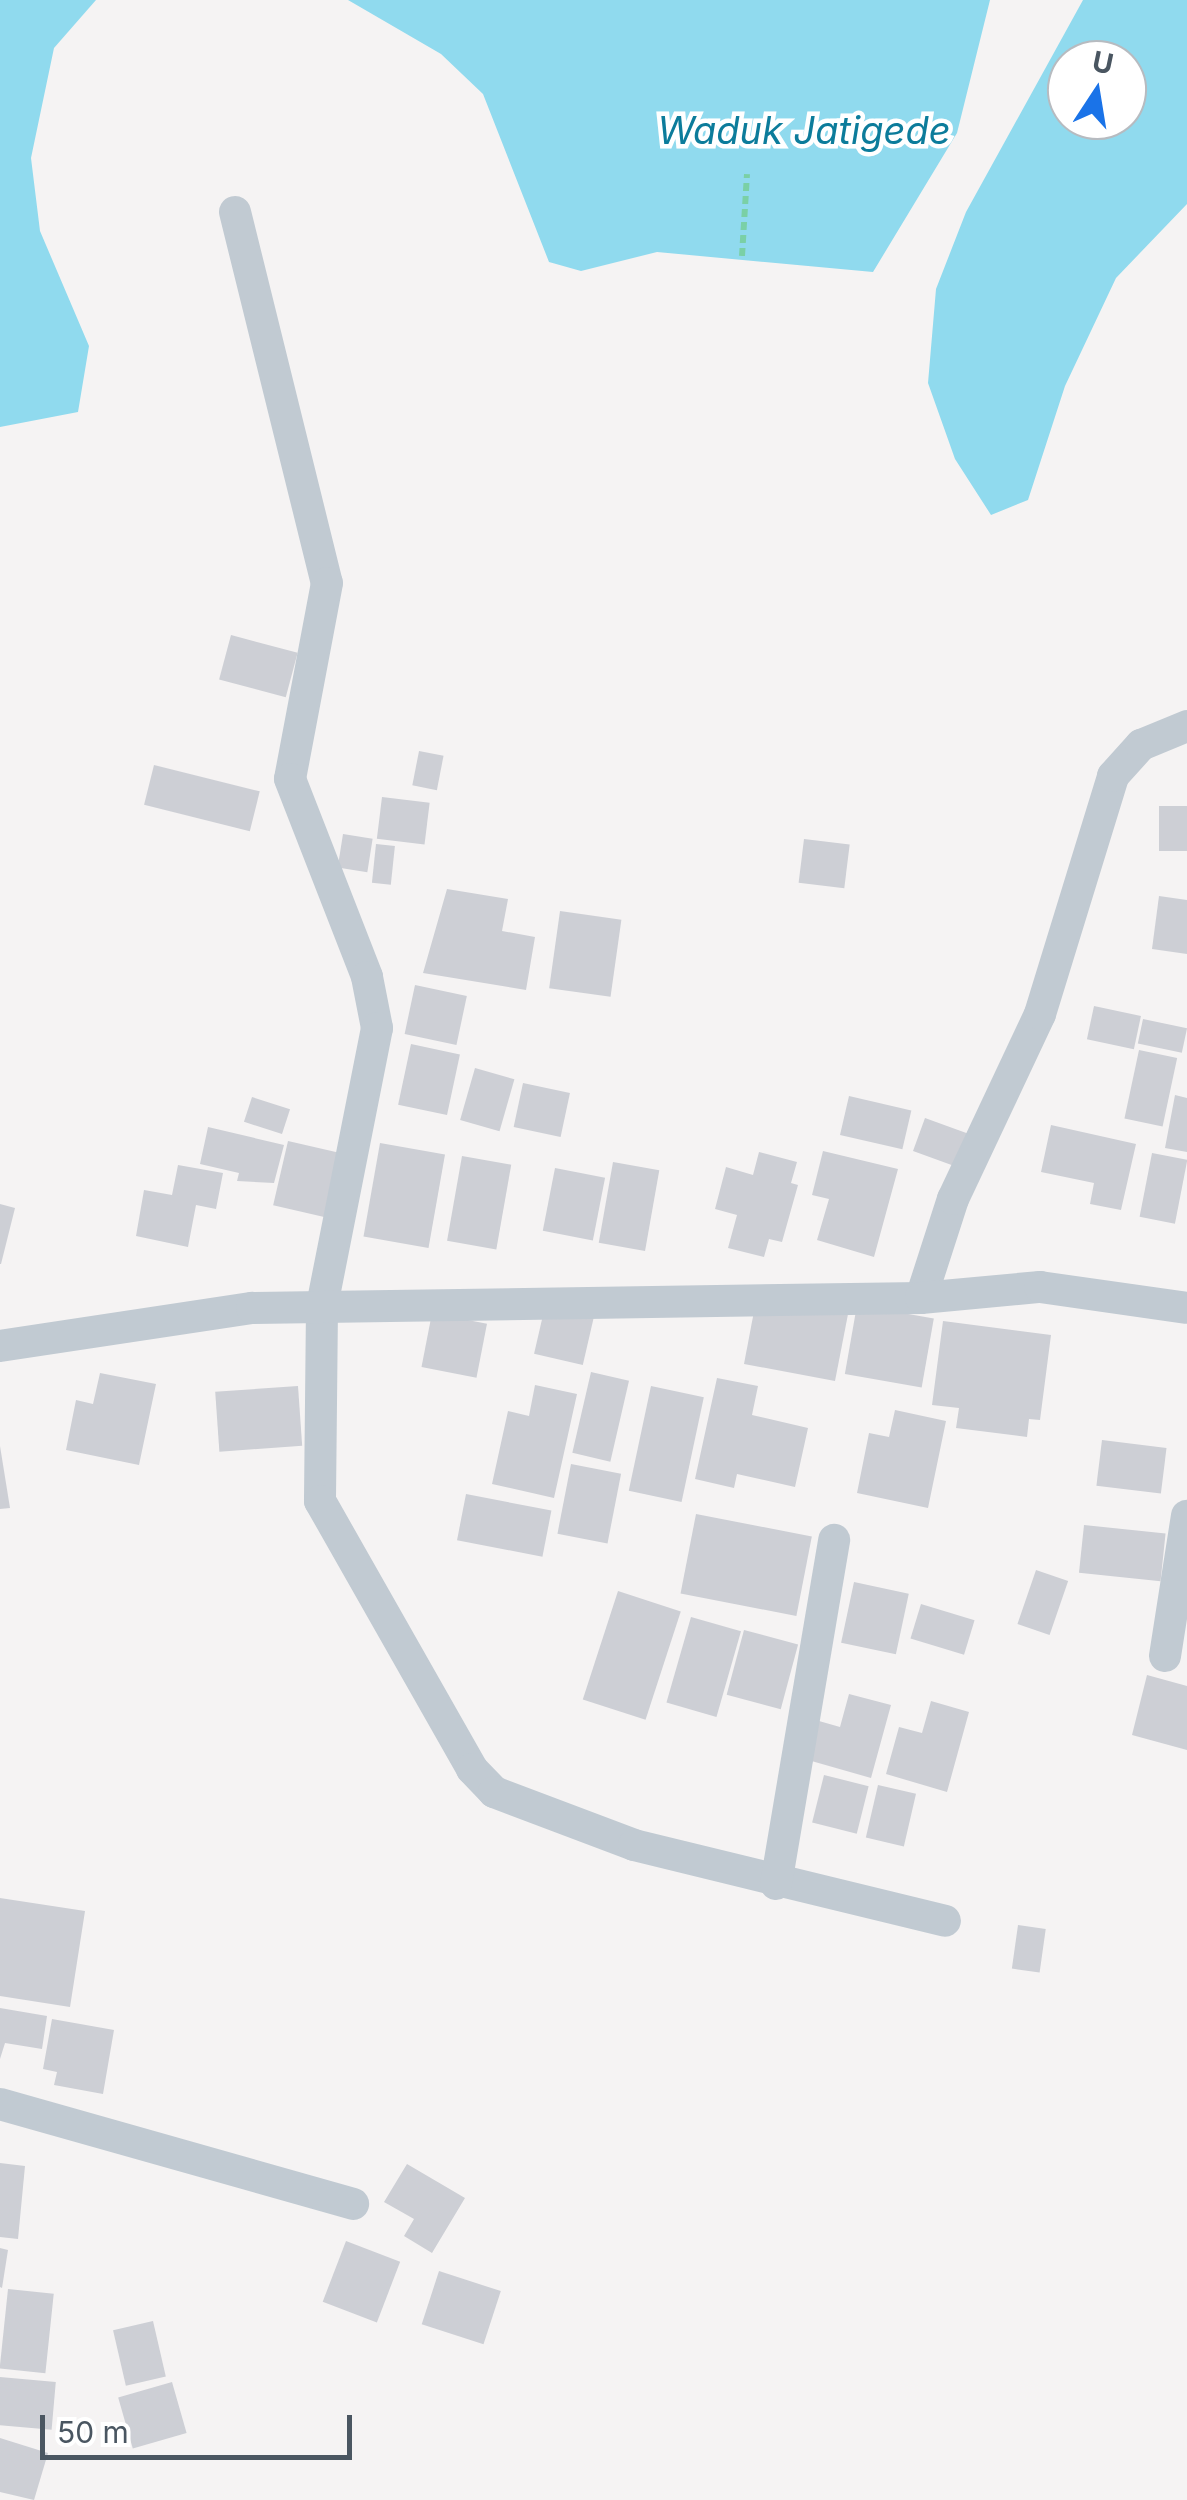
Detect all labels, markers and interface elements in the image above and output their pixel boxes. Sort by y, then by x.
north arrow [1047,40,1147,140]
text: U [1089,44,1116,81]
water label: Waduk Jatigede [657,108,951,154]
scale bar [45,2395,358,2457]
text: 50 m [57,2414,129,2450]

